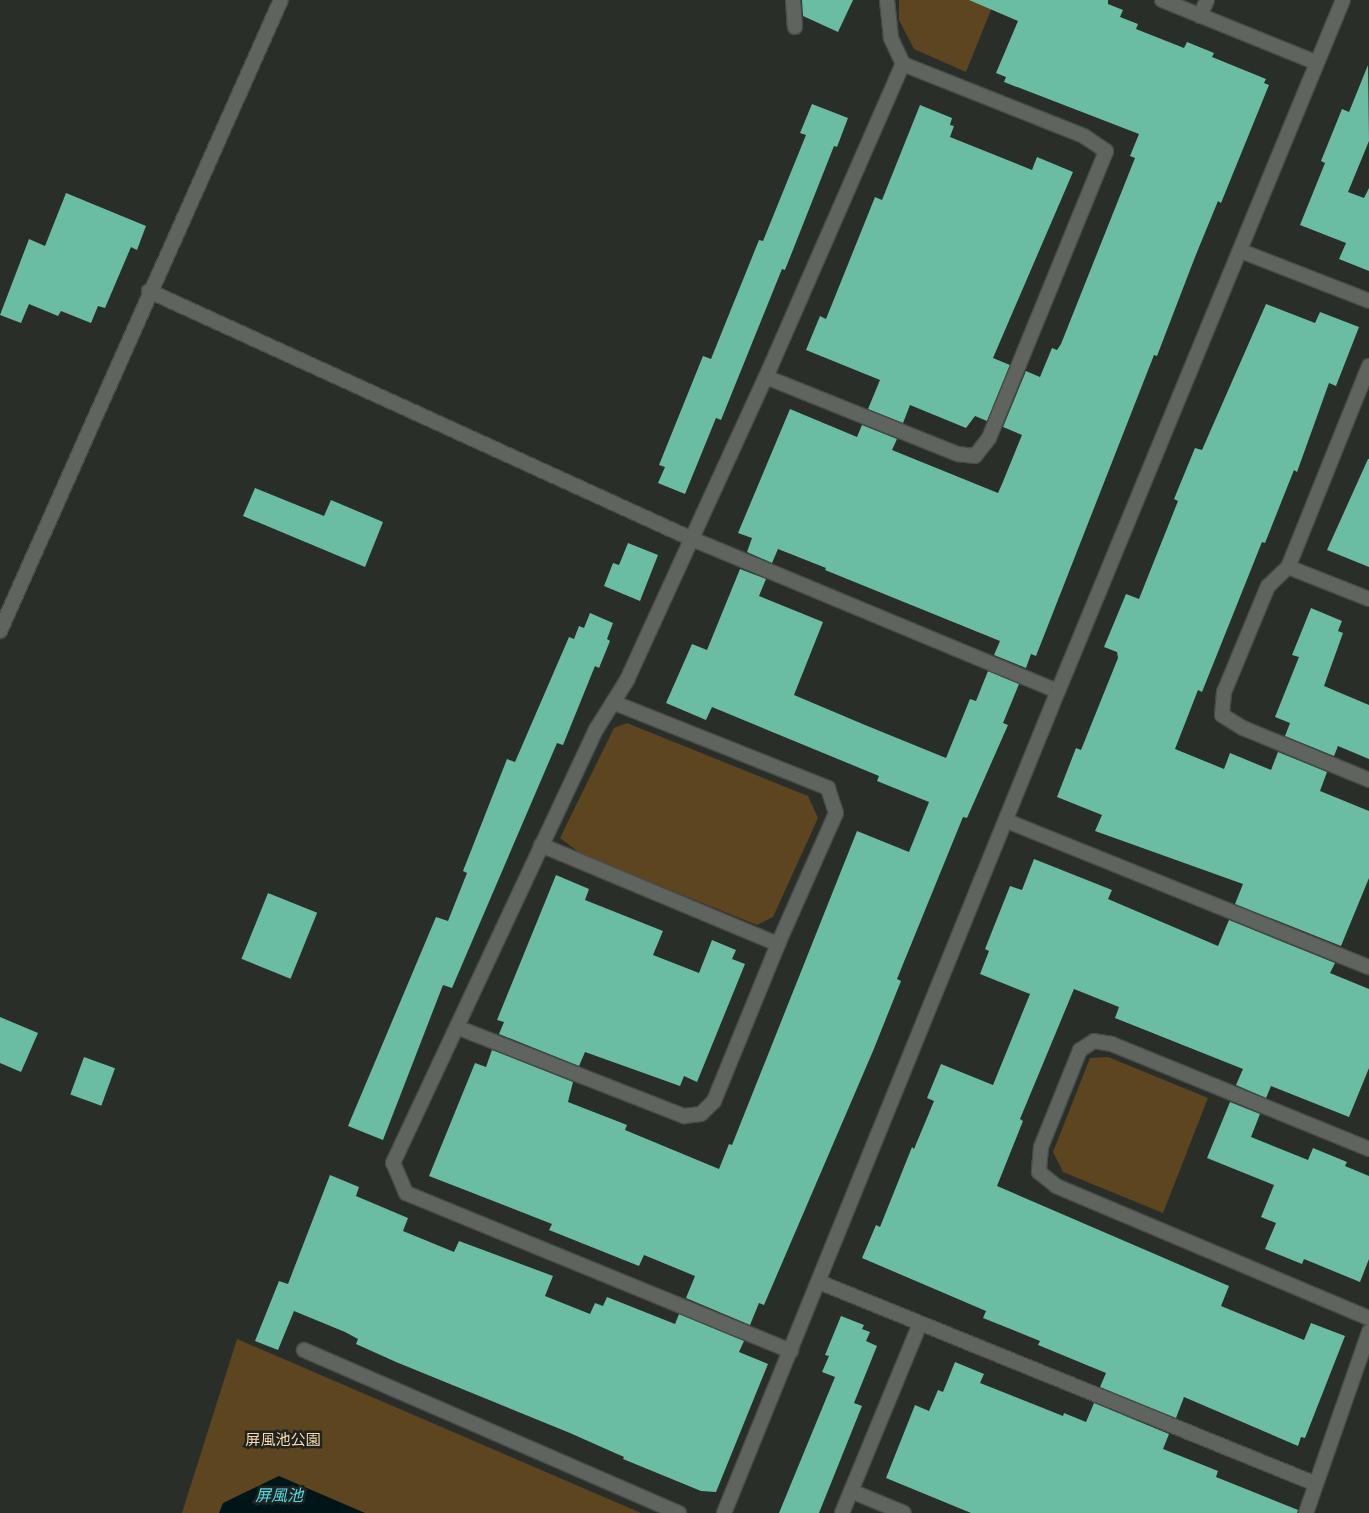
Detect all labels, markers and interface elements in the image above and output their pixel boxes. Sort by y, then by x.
park label: 屏風池公園 [246,1431,320,1449]
water label: 屏風池 [255,1486,303,1506]

